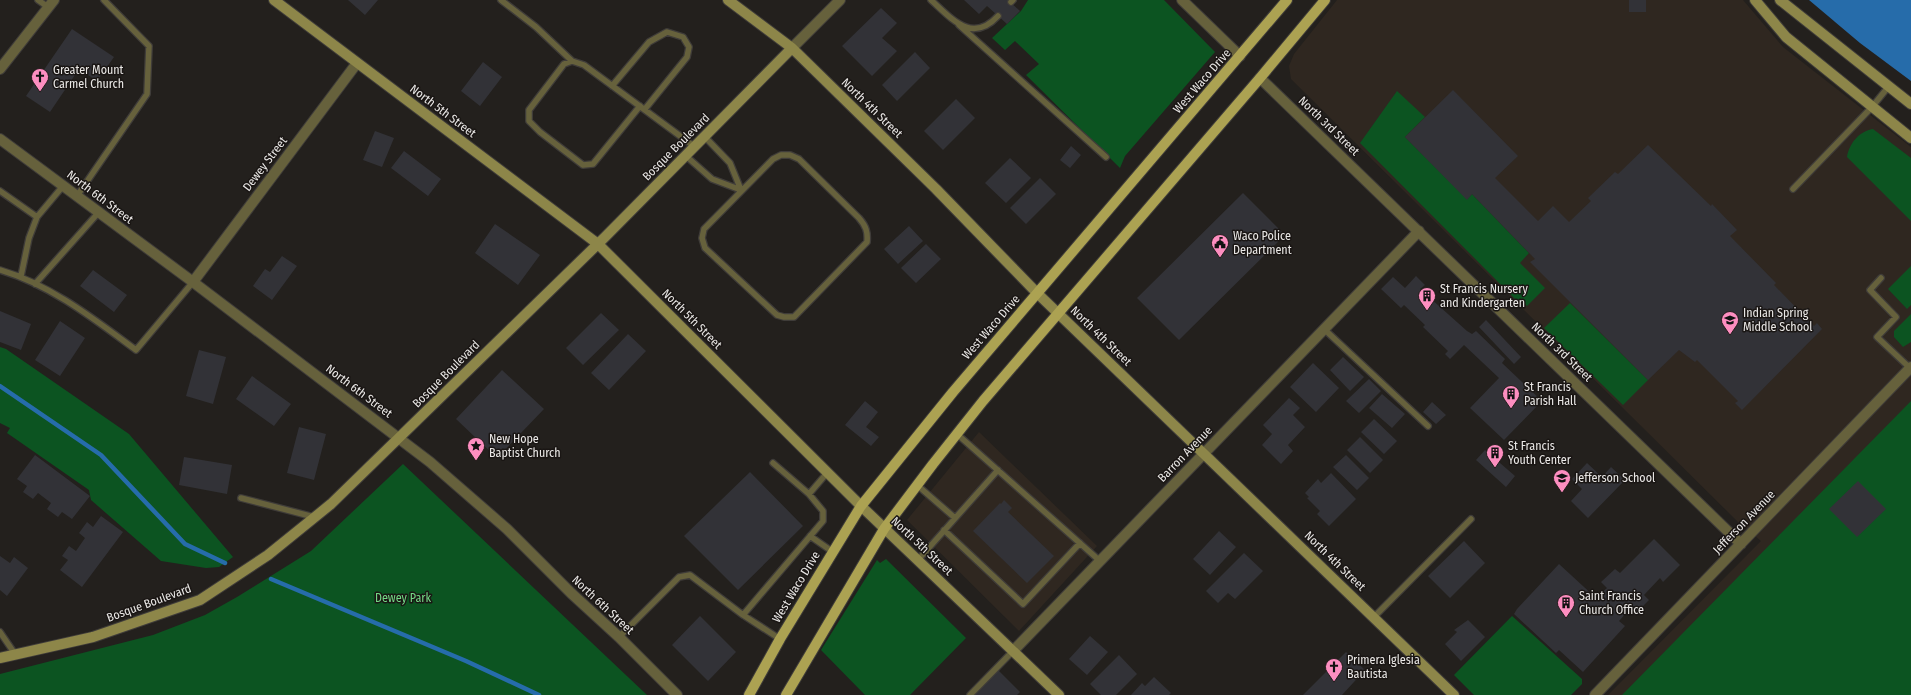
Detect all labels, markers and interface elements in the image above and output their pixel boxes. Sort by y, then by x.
street label: West Waco Drive [1170,46,1234,116]
place label: Greater Mount Carmel Church [53,63,124,91]
church icon: Greater Mount Carmel Church [30,67,50,92]
street label: North 4th Street [839,75,905,141]
street label: North 5th Street [407,82,479,140]
street label: North 3rd Street [1296,94,1362,158]
street label: Bosque Boulevard [640,111,712,183]
street label: Dewey Street [240,134,290,194]
street label: North 6th Street [64,168,136,227]
place label: Waco Police Department [1233,229,1292,257]
public building icon: Waco Police Department [1210,233,1230,258]
place label: St Francis Nursery and Kindergarten [1440,282,1528,310]
street label: North 5th Street [659,286,725,352]
building icon: St Francis Nursery and Kindergarten [1417,286,1437,311]
street label: West Waco Drive [959,292,1023,362]
street label: North 4th Street [1068,303,1134,369]
place label: Indian Spring Middle School [1743,306,1812,334]
school or university icon: Indian Spring Middle School [1720,310,1740,335]
street label: North 3rd Street [1529,320,1595,384]
street label: Bosque Boulevard [410,338,482,410]
street label: North 6th Street [323,362,395,421]
place label: St Francis Parish Hall [1524,380,1576,408]
building icon: St Francis Parish Hall [1501,384,1521,409]
street label: Barron Avenue [1155,423,1215,485]
place label: New Hope Baptist Church [489,432,561,460]
place icon: New Hope Baptist Church [466,436,486,461]
place label: St Francis Youth Center [1508,439,1572,467]
building icon: St Francis Youth Center [1485,443,1505,468]
school or university icon: Jefferson School [1552,468,1572,493]
place label: Jefferson School [1575,471,1655,485]
street label: Jefferson Avenue [1710,487,1778,557]
street label: North 5th Street [888,514,956,578]
street label: North 4th Street [1302,528,1368,594]
street label: West Waco Drive [769,549,823,625]
street label: North 6th Street [569,573,637,637]
street label: Bosque Boulevard [105,581,193,625]
place label: Saint Francis Church Office [1579,589,1644,617]
park label: Dewey Park [375,591,431,605]
building icon: Saint Francis Church Office [1556,593,1576,618]
place label: Primera Iglesia Bautista [1347,653,1420,681]
church icon: Primera Iglesia Bautista [1324,657,1344,682]

